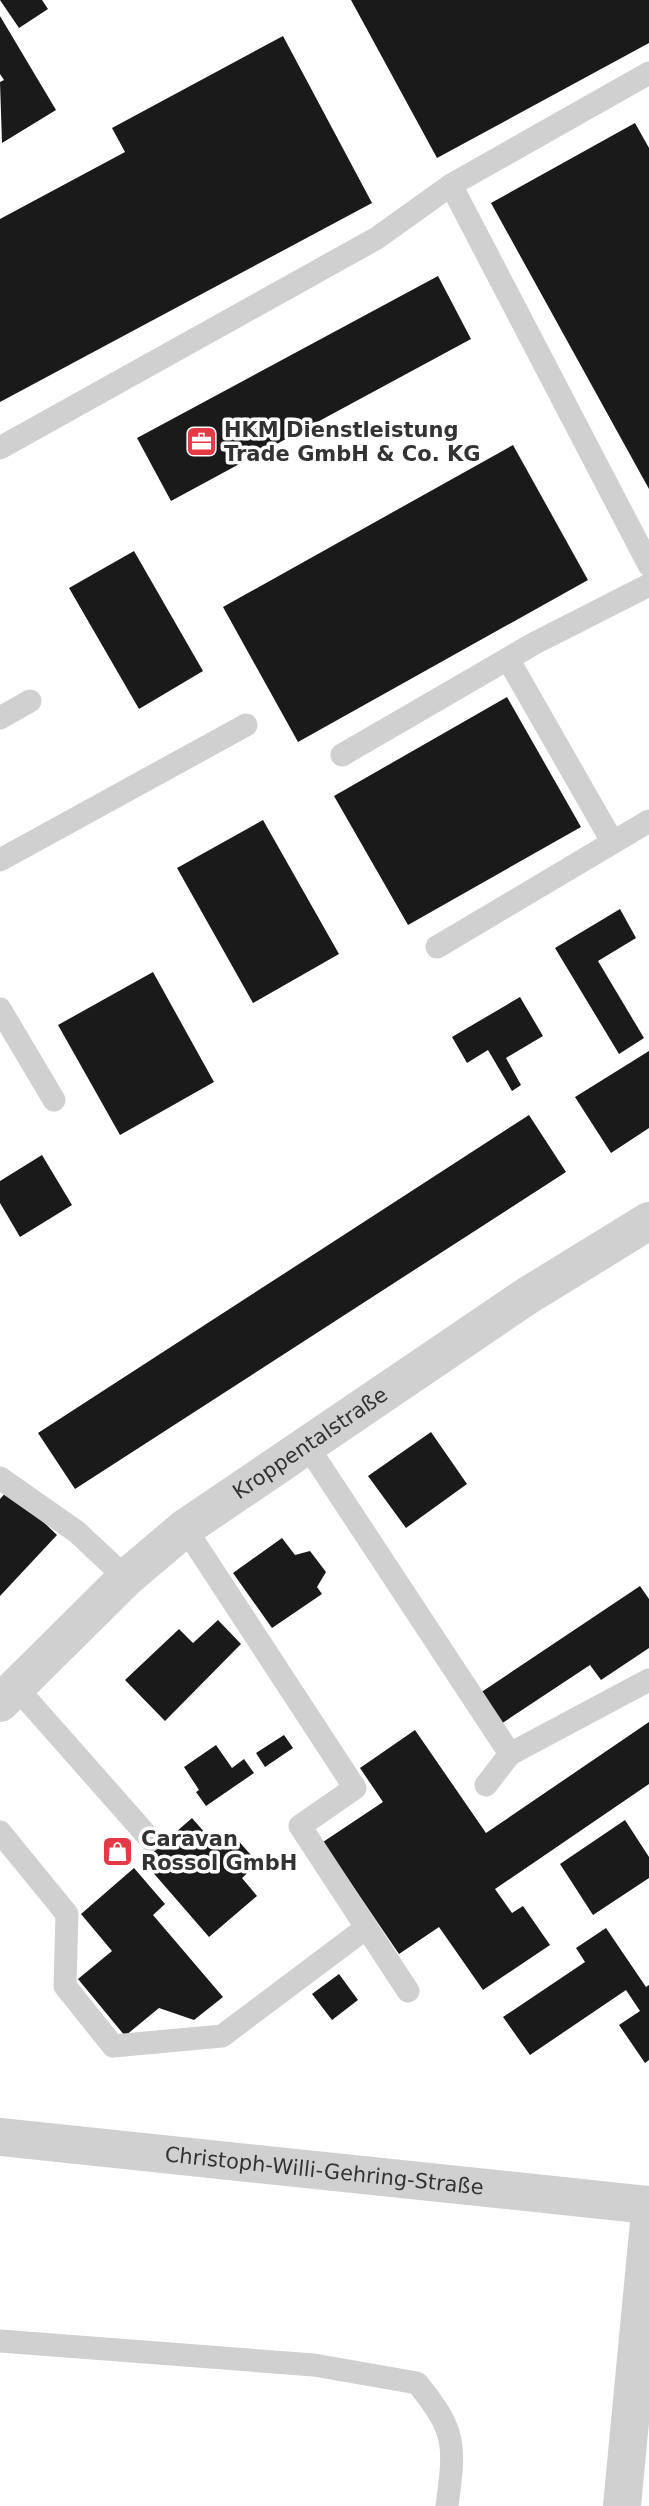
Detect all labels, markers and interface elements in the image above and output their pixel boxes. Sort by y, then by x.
place label: HKM Dienstleistung Trade GmbH & Co. KG [224,418,480,466]
office icon: HKM Dienstleistung Trade GmbH & Co. KG [184,425,218,459]
street label: Kroppentalstraße [228,1382,392,1504]
place label: Caravan Rossol GmbH [141,1827,297,1875]
shop icon: Caravan Rossol GmbH [101,1834,135,1868]
street label: Christoph-Willi-Gehring-Straße [164,2142,485,2200]

